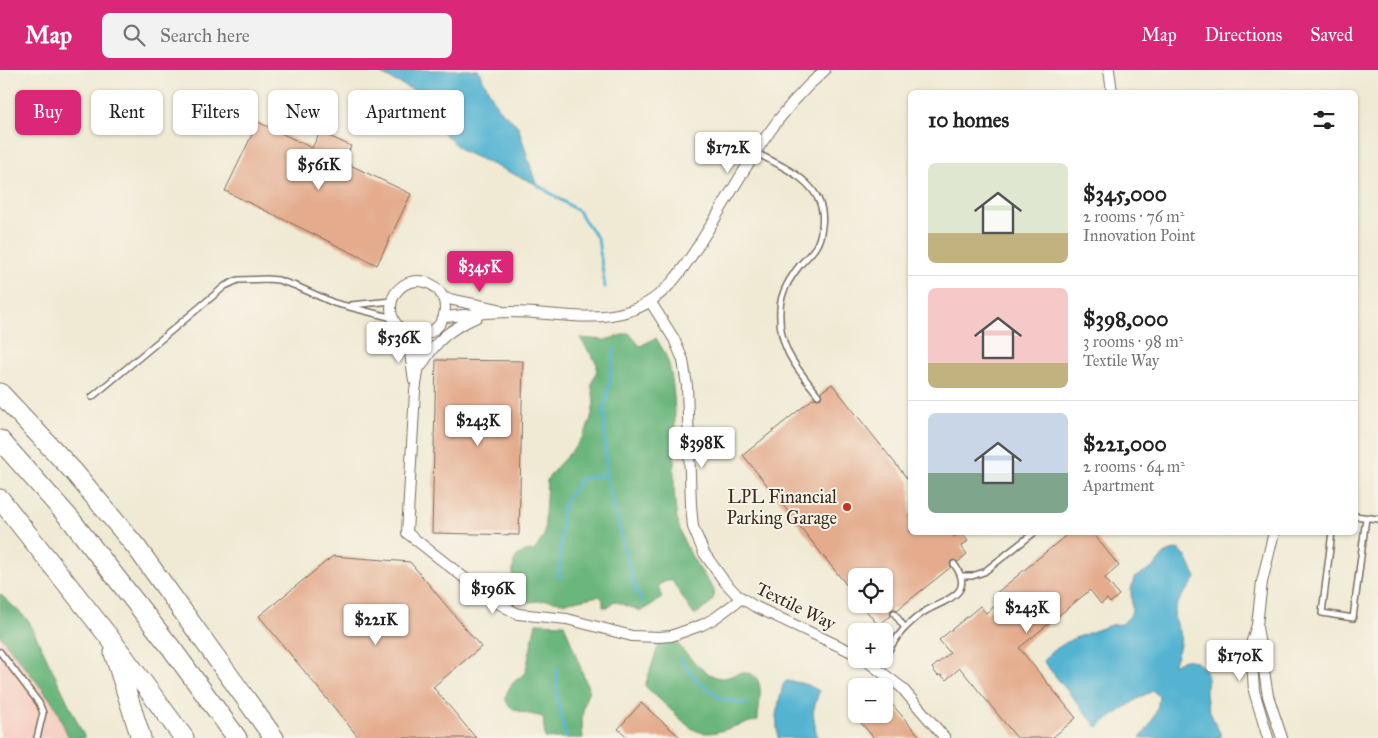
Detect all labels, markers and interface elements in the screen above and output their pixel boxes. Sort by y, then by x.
search box [102,13,452,58]
text: Map [25,20,72,50]
icon: search [120,21,148,49]
text: Search here [160,24,250,47]
text: Map [1141,24,1177,46]
text: Directions [1205,24,1282,46]
text: Saved [1310,24,1353,46]
chip: Buy [15,90,81,135]
chip: Rent [91,90,163,135]
chip: Filters [173,90,258,135]
chip: New [268,90,338,135]
chip: Apartment [348,90,464,135]
icon: filters [1310,106,1338,134]
text: 10 homes [928,107,1009,133]
pin: $172K [693,132,763,174]
text: $172K [706,138,750,157]
pin: $561K [284,148,354,191]
text: $561K [298,155,340,174]
text: $345,000 [1083,181,1167,207]
icon: home [968,183,1028,243]
text: 2 rooms · 76 m² [1083,207,1184,226]
text: Innovation Point [1083,226,1196,245]
pin: $345K [445,250,515,293]
text: $345K [458,257,502,276]
text: $398,000 [1083,306,1169,332]
icon: home [968,308,1028,368]
pin: $536K [364,322,434,364]
text: $536K [378,328,421,347]
text: 3 rooms · 98 m² [1083,332,1183,351]
text: Textile Way [1083,351,1159,370]
pin: $243K [443,404,513,447]
text: $243K [456,411,500,430]
pin: $398K [667,426,737,469]
text: $221,000 [1083,431,1167,457]
text: $398K [680,433,724,452]
icon: home [968,433,1028,493]
text: 2 rooms · 64 m² [1083,457,1185,476]
text: Apartment [1083,476,1155,495]
place label: LPL Financial Parking Garage [726,486,837,530]
marker: LPL Financial Parking Garage [841,501,853,513]
map controls [848,568,893,723]
button: locate [848,568,893,613]
pin: $196K [458,572,528,615]
street label: Textile Way [753,577,840,635]
text: $196K [471,579,515,598]
pin: $243K [992,592,1062,634]
text: $243K [1005,598,1049,617]
pin: $221K [341,604,411,646]
text: $221K [355,610,398,629]
button: + [848,623,893,668]
pin: $170K [1205,640,1275,682]
text: $170K [1217,646,1263,665]
button: − [848,678,893,723]

